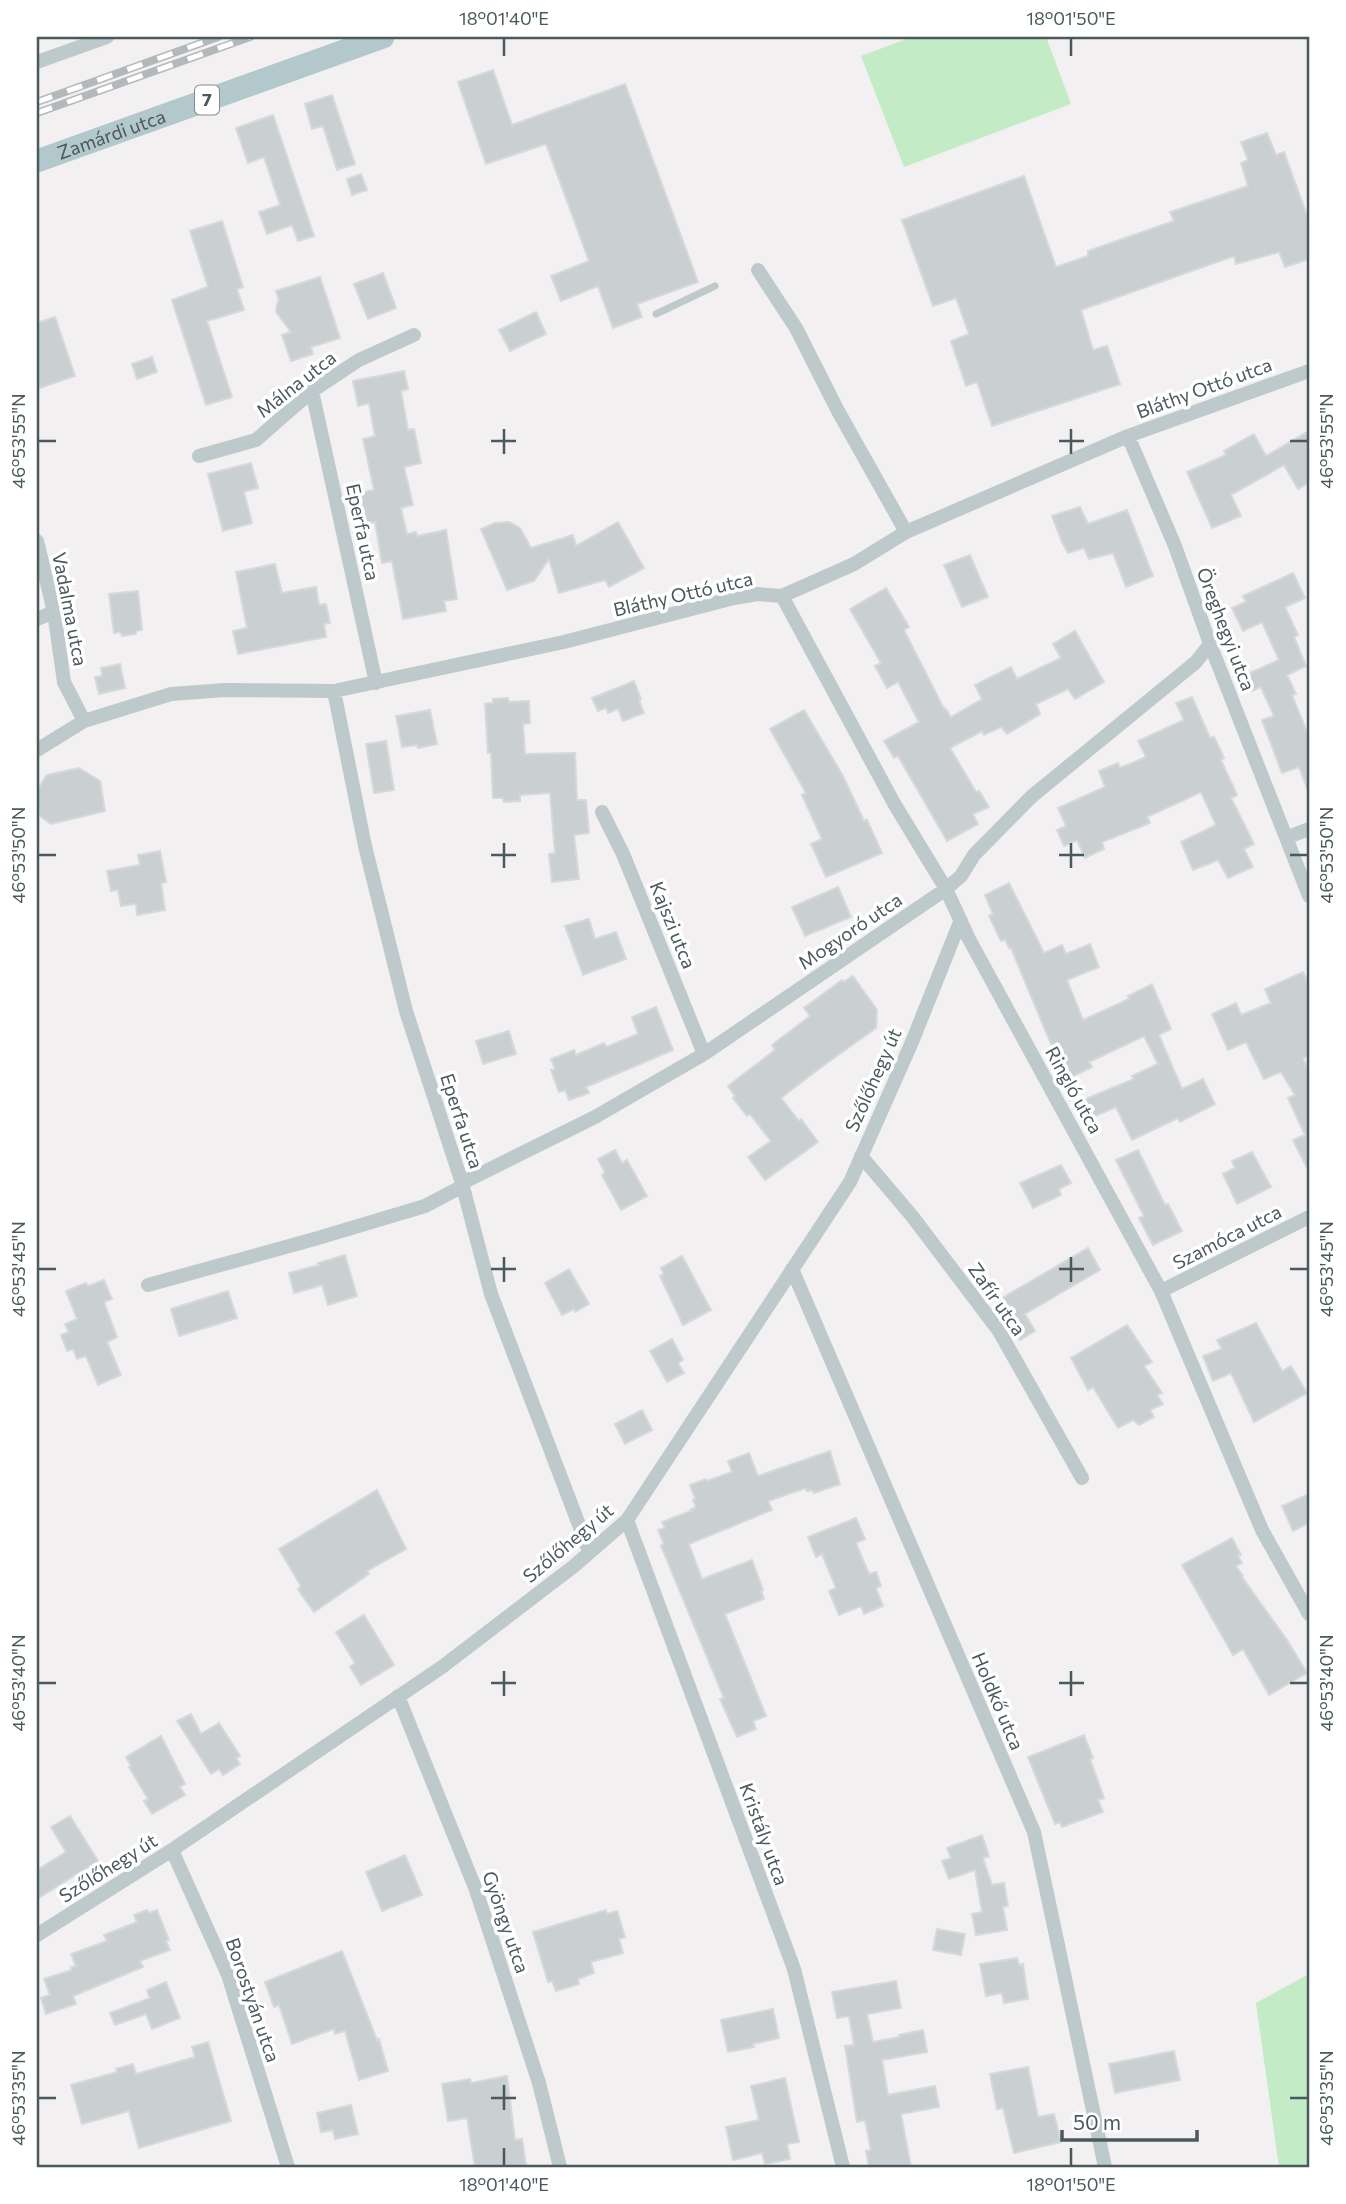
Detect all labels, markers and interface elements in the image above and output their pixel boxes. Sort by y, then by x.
text: 18°01'40"E [459,7,549,29]
text: 18°01'50"E [1026,7,1116,29]
road number: 7 [195,86,219,114]
street label: Zamárdi utca [54,104,169,164]
street label: Málna utca [251,345,340,422]
street label: Bláthy Ottó utca [1133,352,1275,423]
text: 46°53'55"N [7,393,29,489]
text: 46°53'55"N [1315,393,1337,489]
street label: Eperfa utca [342,481,385,583]
street label: Vadalma utca [48,550,93,668]
street label: Öreghegyi utca [1192,564,1261,694]
street label: Bláthy Ottó utca [611,566,755,621]
text: 46°53'50"N [7,807,29,903]
text: 46°53'50"N [1315,807,1337,903]
street label: Kajszi utca [646,878,701,972]
street label: Mogyoró utca [793,887,906,974]
street label: Szőlőhegy út [839,1024,906,1135]
street label: Ringló utca [1041,1042,1108,1137]
street label: Eperfa utca [436,1070,489,1171]
street label: Szamóca utca [1169,1199,1285,1274]
text: 46°53'45"N [7,1221,29,1317]
text: 46°53'45"N [1315,1221,1337,1317]
street label: Zafír utca [964,1258,1031,1340]
street label: Szőlőhegy út [518,1498,618,1587]
text: 46°53'40"N [7,1634,29,1732]
text: 46°53'40"N [1315,1634,1337,1732]
street label: Holdkő utca [968,1649,1029,1753]
street label: Kristály utca [735,1779,794,1888]
street label: Szőlőhegy út [55,1828,161,1907]
street label: Gyöngy utca [478,1868,535,1976]
street label: Borostyán utca [221,1935,286,2065]
text: 46°53'35"N [7,2050,29,2146]
text: 46°53'35"N [1315,2050,1337,2146]
scale bar [1062,2099,1197,2143]
text: 50 m [1073,2109,1121,2134]
text: 18°01'40"E [459,2173,549,2195]
text: 18°01'50"E [1026,2173,1116,2195]

